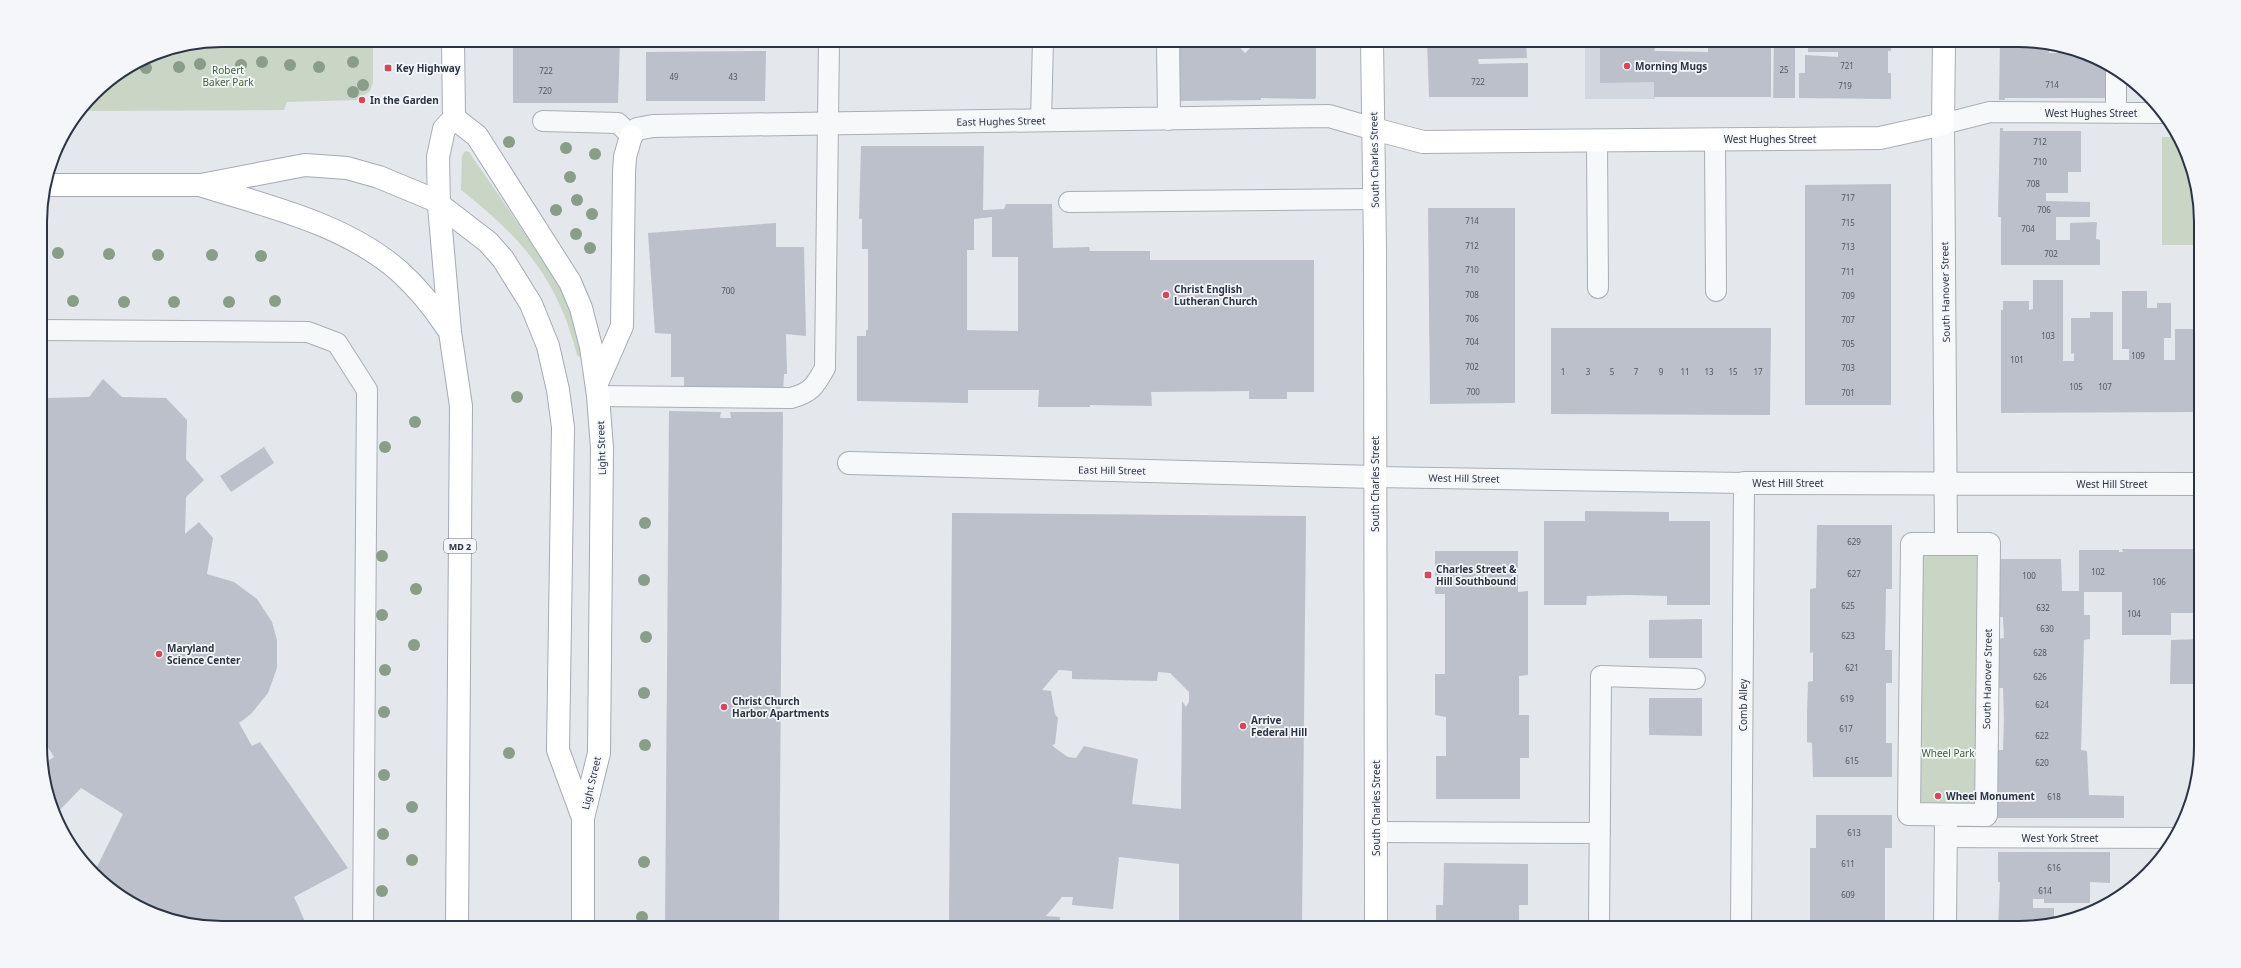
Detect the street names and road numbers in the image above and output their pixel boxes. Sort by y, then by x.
street label: West Hughes Street [2045,106,2138,120]
street label: South Charles Street [1366,112,1382,208]
street label: East Hughes Street [956,113,1046,129]
street label: West Hughes Street [1724,132,1817,146]
street label: South Hanover Street [1937,241,1953,342]
street label: Light Street [593,420,609,475]
street label: South Charles Street [1368,436,1382,532]
street label: East Hill Street [1078,462,1146,478]
street label: West Hill Street [1428,470,1500,486]
street label: West Hill Street [1752,476,1824,490]
street label: West Hill Street [2076,477,2148,491]
road number: MD 2 [444,539,476,553]
street label: South Hanover Street [1979,628,1995,729]
street label: Comb Alley [1736,678,1750,731]
street label: Light Street [578,755,604,811]
street label: South Charles Street [1369,760,1383,856]
street label: West York Street [2022,831,2099,845]

